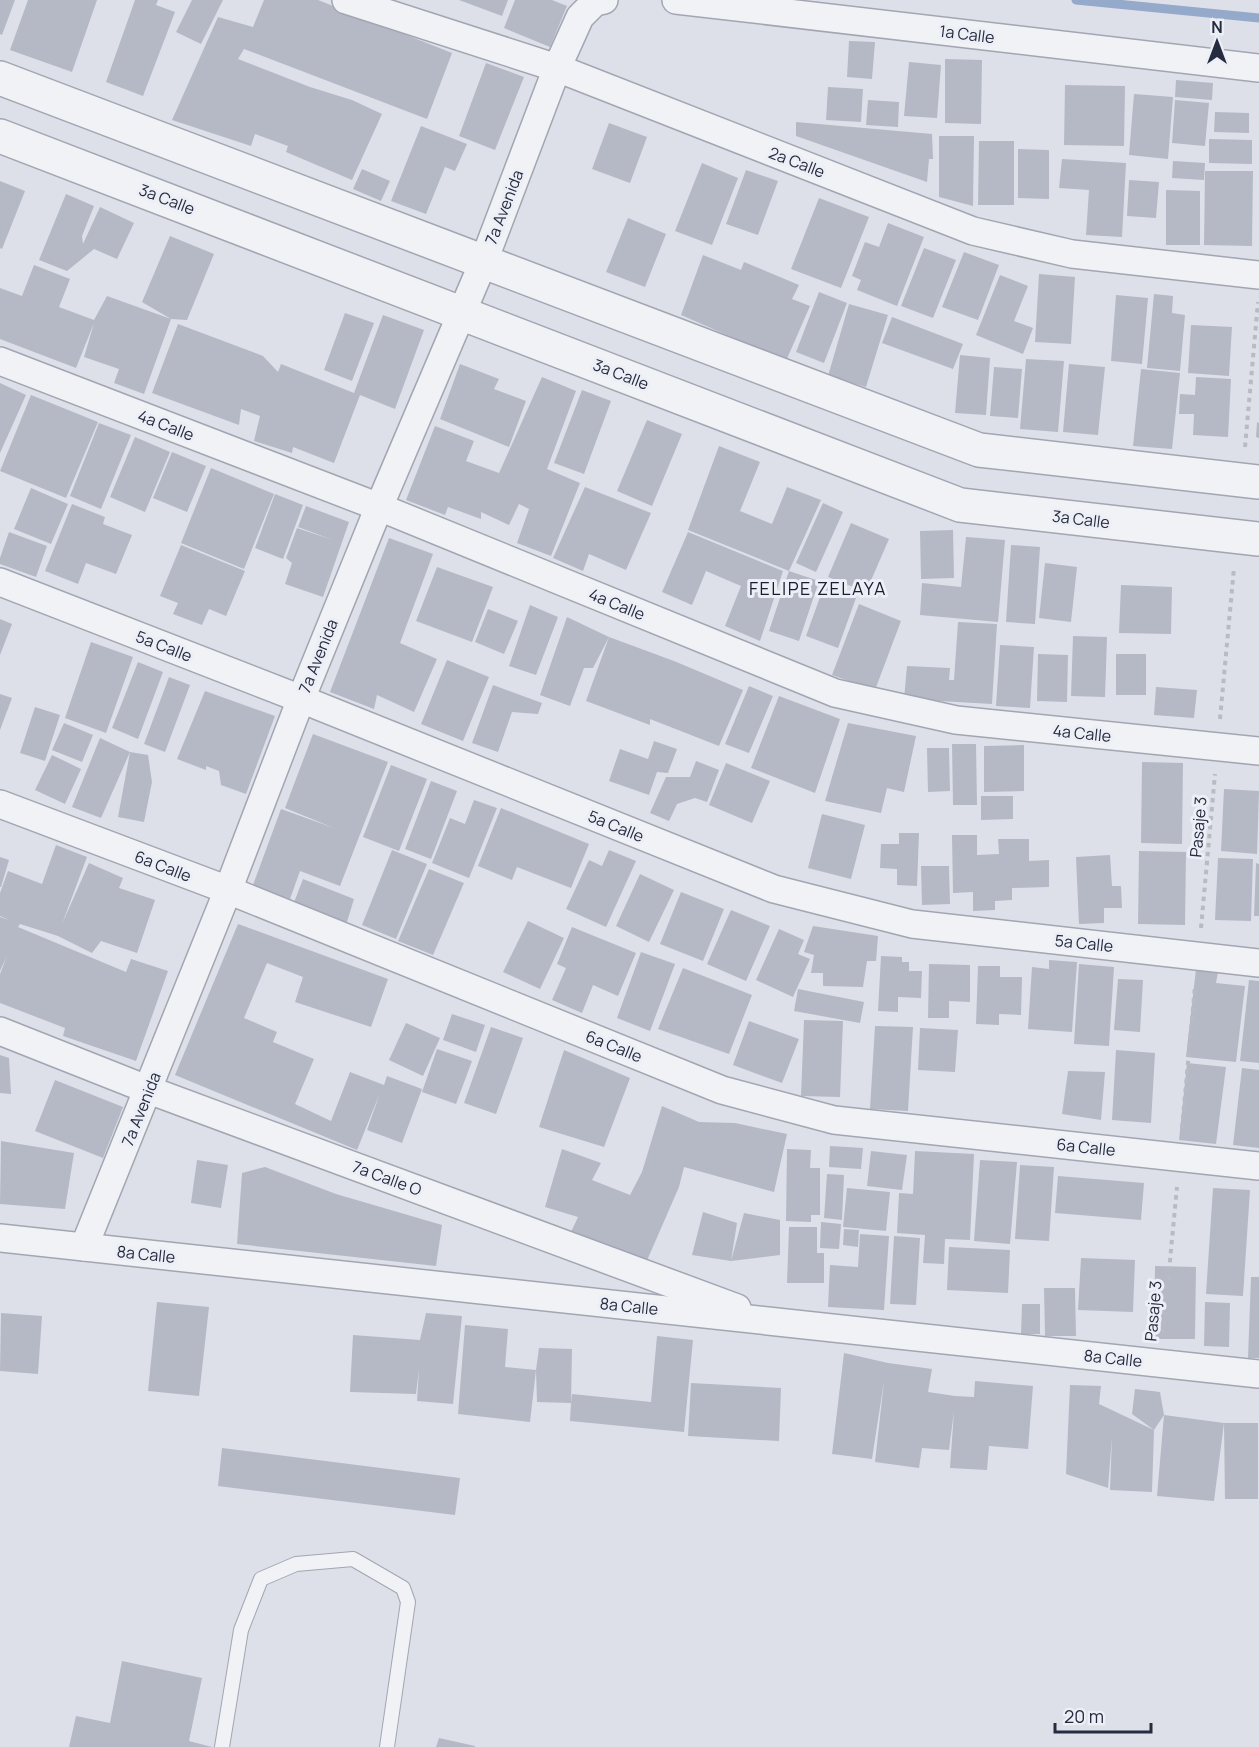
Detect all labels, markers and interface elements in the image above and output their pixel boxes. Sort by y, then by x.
north arrow [1187,12,1247,72]
text: N [1211,16,1223,38]
street label: 1a Calle [938,20,996,48]
street label: 2a Calle [766,141,828,183]
street label: 7a Avenida [480,167,528,247]
street label: 3a Calle [136,178,198,220]
street label: 3a Calle [590,353,652,395]
street label: 4a Calle [135,404,197,446]
street label: 3a Calle [1051,505,1111,533]
district label: FELIPE ZELAYA [749,576,887,600]
street label: 4a Calle [586,583,648,625]
street label: 7a Avenida [293,616,343,696]
street label: 5a Calle [133,625,195,667]
street label: 4a Calle [1052,719,1112,747]
street label: Pasaje 3 [1184,796,1212,858]
street label: 5a Calle [585,805,647,847]
street label: 6a Calle [131,845,195,887]
street label: 5a Calle [1054,929,1114,957]
street label: 6a Calle [582,1025,646,1067]
street label: 7a Avenida [116,1069,166,1149]
street label: 6a Calle [1055,1133,1117,1161]
street label: 7a Calle O [349,1155,425,1201]
street label: 8a Calle [116,1240,176,1268]
street label: Pasaje 3 [1139,1280,1167,1342]
street label: 8a Calle [599,1292,659,1320]
street label: 8a Calle [1083,1344,1143,1372]
scale bar [1055,1696,1151,1734]
text: 20 m [1064,1704,1104,1728]

